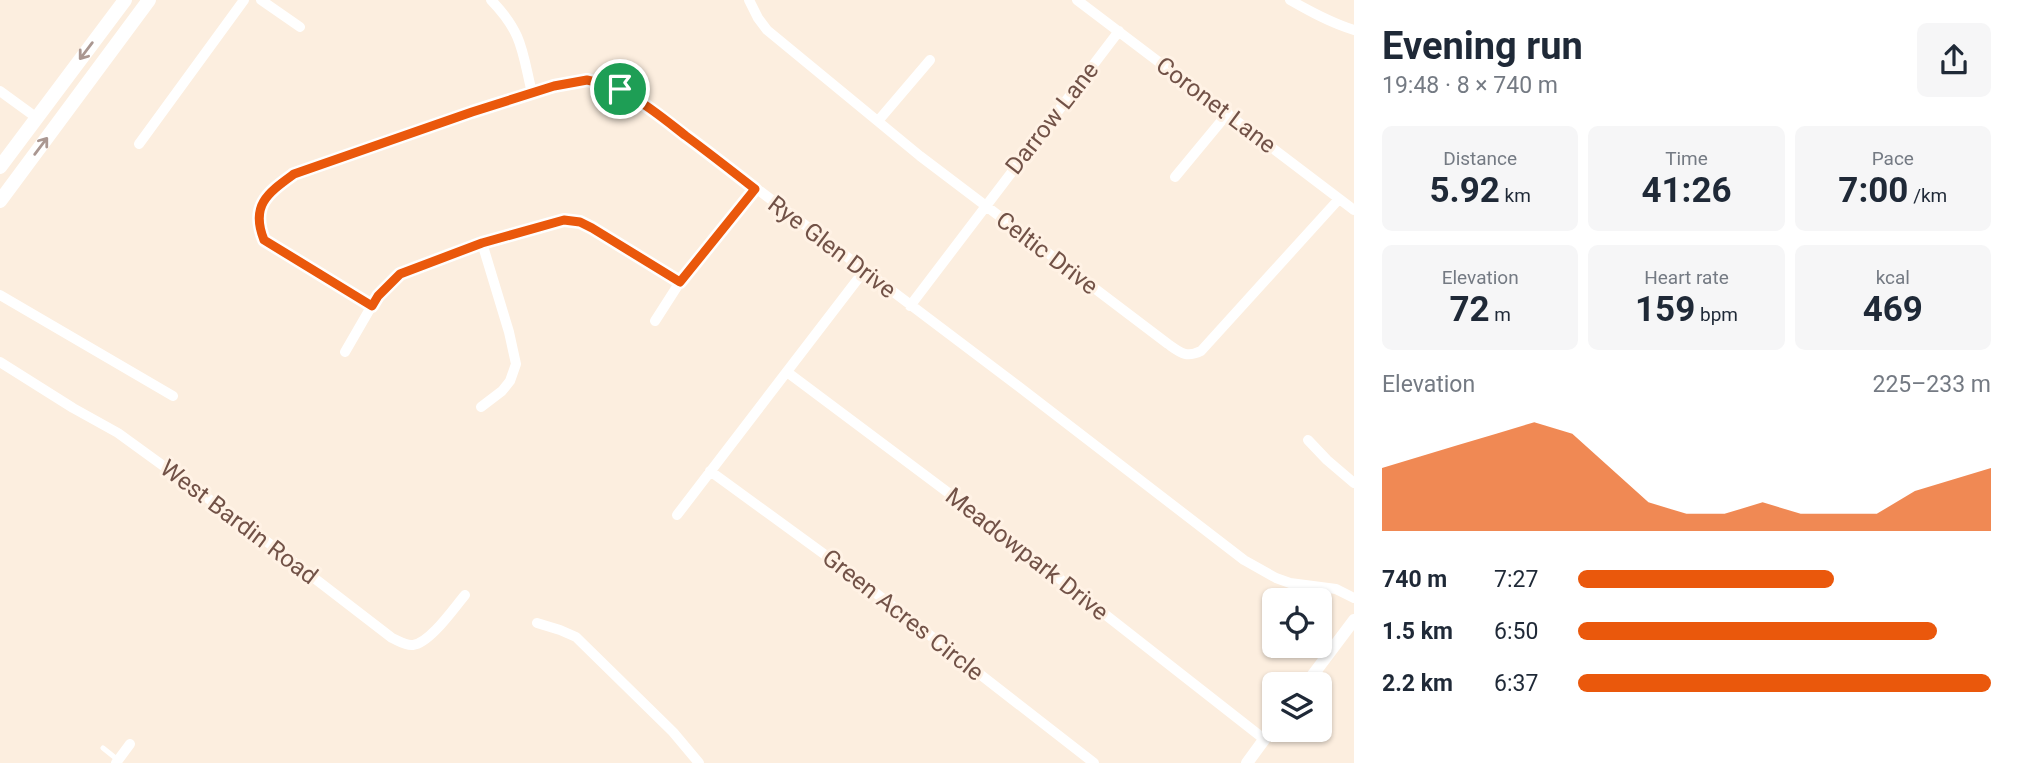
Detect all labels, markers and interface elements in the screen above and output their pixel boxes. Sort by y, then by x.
button: share [1917,23,1991,97]
text: Evening run [1382,24,1583,68]
one-way arrow [79,42,94,60]
street label: Coronet Lane [1151,51,1281,159]
street label: Darrow Lane [1000,56,1104,180]
pin [590,59,650,119]
icon: arrive [601,70,639,108]
text: 19:48 · 8 × 740 m [1382,72,1558,99]
one-way arrow [33,137,48,156]
text: Distance [1443,147,1517,170]
text: Time [1665,147,1708,170]
text: Pace [1872,147,1914,170]
text: 5.92 [1429,170,1500,211]
text: 41:26 [1641,170,1732,211]
text: 7:00 [1838,170,1908,211]
text: km [1500,184,1531,207]
text: /km [1908,184,1947,207]
street label: Rye Glen Drive [763,190,901,304]
street label: Celtic Drive [991,206,1103,300]
text: Elevation [1442,266,1519,289]
text: Heart rate [1644,266,1729,289]
text: kcal [1876,266,1910,289]
text: 72 [1449,289,1490,330]
text: 159 [1635,289,1695,330]
text: 469 [1863,289,1923,330]
text: m [1490,303,1511,326]
text: bpm [1695,303,1738,326]
text: Elevation [1382,371,1475,398]
text: 225–233 m [1872,371,1991,398]
street label: West Bardin Road [155,454,323,590]
street label: Meadowpark Drive [940,482,1114,626]
street label: Green Acres Circle [817,543,989,687]
text: 740 m [1382,566,1447,593]
text: 7:27 [1494,566,1538,593]
map controls [1262,588,1332,742]
button: locate [1262,588,1332,658]
text: 1.5 km [1382,618,1453,645]
text: 6:50 [1494,618,1538,645]
text: 2.2 km [1382,670,1453,697]
text: 6:37 [1494,670,1538,697]
button: layers [1262,672,1332,742]

